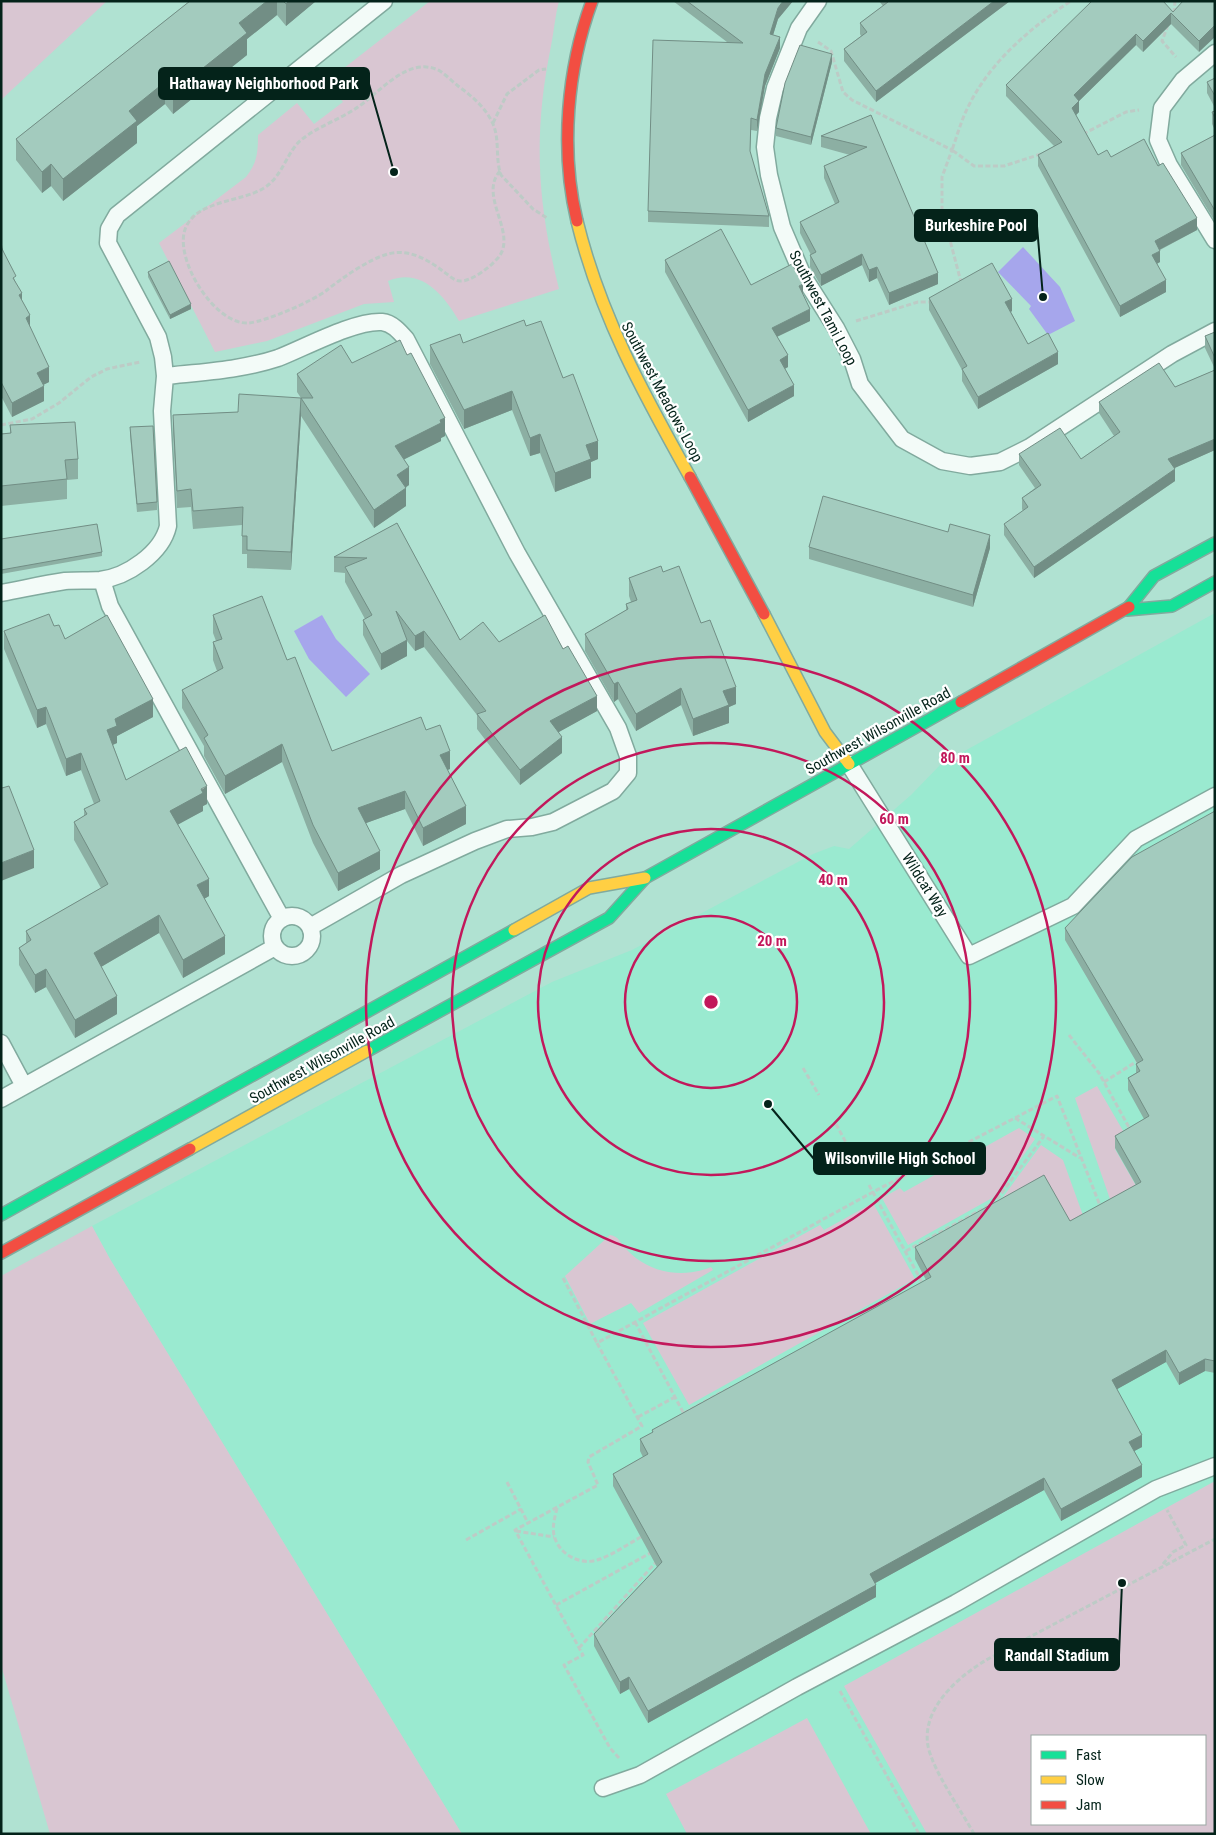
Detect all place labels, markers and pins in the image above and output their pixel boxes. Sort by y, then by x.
callout: Hathaway Neighborhood Park [159,68,369,99]
callout: Burkeshire Pool [915,210,1037,241]
centre of rings [702,993,720,1011]
callout: Wilsonville High School [814,1143,985,1174]
callout: Randall Stadium [995,1639,1119,1670]

